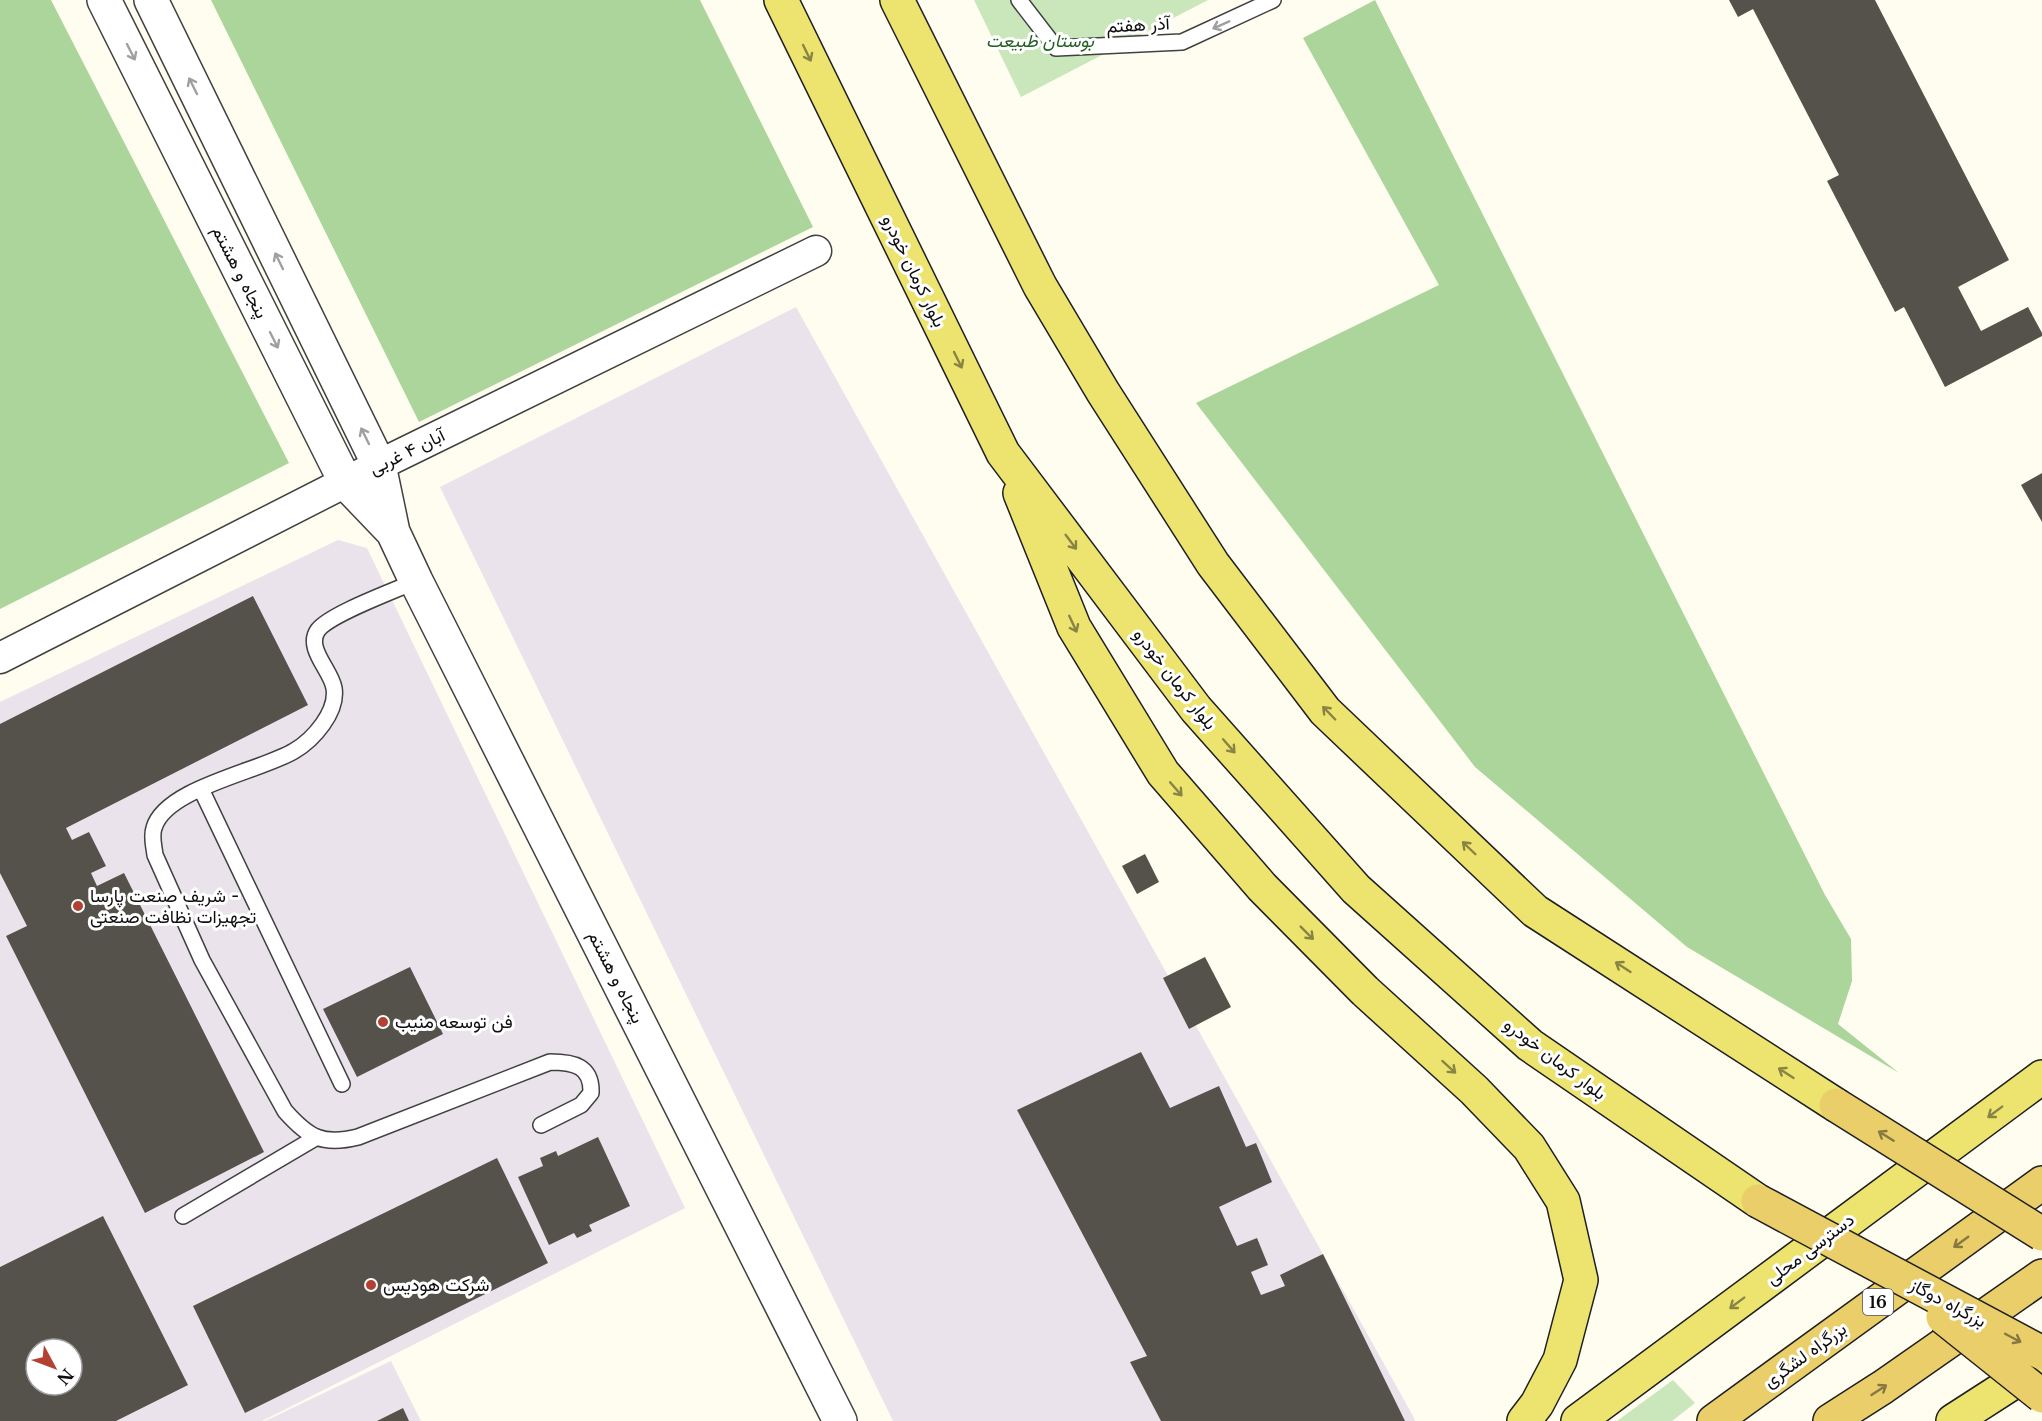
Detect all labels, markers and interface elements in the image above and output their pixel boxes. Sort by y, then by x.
street label: آذر هفتم [1106,12,1172,39]
one-way arrow [1212,20,1230,31]
park label: بوستان طبیعت [986,30,1095,52]
one-way arrow [125,43,137,61]
one-way arrow [802,43,813,61]
one-way arrow [187,77,198,95]
street label: بلوار کرمان خودرو [877,211,951,331]
street label: پنجاه و هشتم [206,222,273,322]
one-way arrow [272,252,284,270]
one-way arrow [269,330,280,348]
one-way arrow [952,350,964,368]
street label: آبان ۴ غربی [366,423,450,480]
one-way arrow [358,427,370,445]
one-way arrow [1065,534,1077,550]
one-way arrow [1068,614,1080,632]
street label: بلوار کرمان خودرو [1129,624,1221,734]
one-way arrow [1321,706,1336,721]
one-way arrow [1222,738,1236,753]
one-way arrow [1169,781,1183,796]
one-way arrow [1462,841,1477,855]
place label: شریف صنعت پارسا - تجهیزات نظافت صنعتی [90,885,256,928]
marker: شریف صنعت پارسا - تجهیزات نظافت صنعتی [71,899,85,913]
one-way arrow [1300,926,1315,941]
street label: پنجاه و هشتم [582,927,649,1027]
one-way arrow [1614,961,1631,974]
place label: فن توسعه منیب [395,1011,513,1033]
street label: بلوار کرمان خودرو [1500,1013,1610,1105]
marker: فن توسعه منیب [376,1015,390,1029]
one-way arrow [1441,1060,1456,1074]
one-way arrow [1779,1067,1795,1079]
one-way arrow [1987,1106,2003,1119]
one-way arrow [1877,1129,1894,1142]
street label: دسترسی محلی [1761,1209,1859,1289]
one-way arrow [1953,1236,1969,1248]
street label: بزرگراه دوگاز [1905,1273,1990,1332]
place label: شرکت هودیس [383,1274,489,1296]
marker: شرکت هودیس [364,1278,378,1292]
road number: 16 [1863,1289,1893,1315]
one-way arrow [1729,1297,1745,1310]
street label: بزرگراه لشگری [1759,1318,1851,1392]
one-way arrow [2004,1333,2022,1344]
north arrow [24,1337,84,1397]
text: N [53,1365,78,1389]
one-way arrow [1871,1383,1888,1396]

